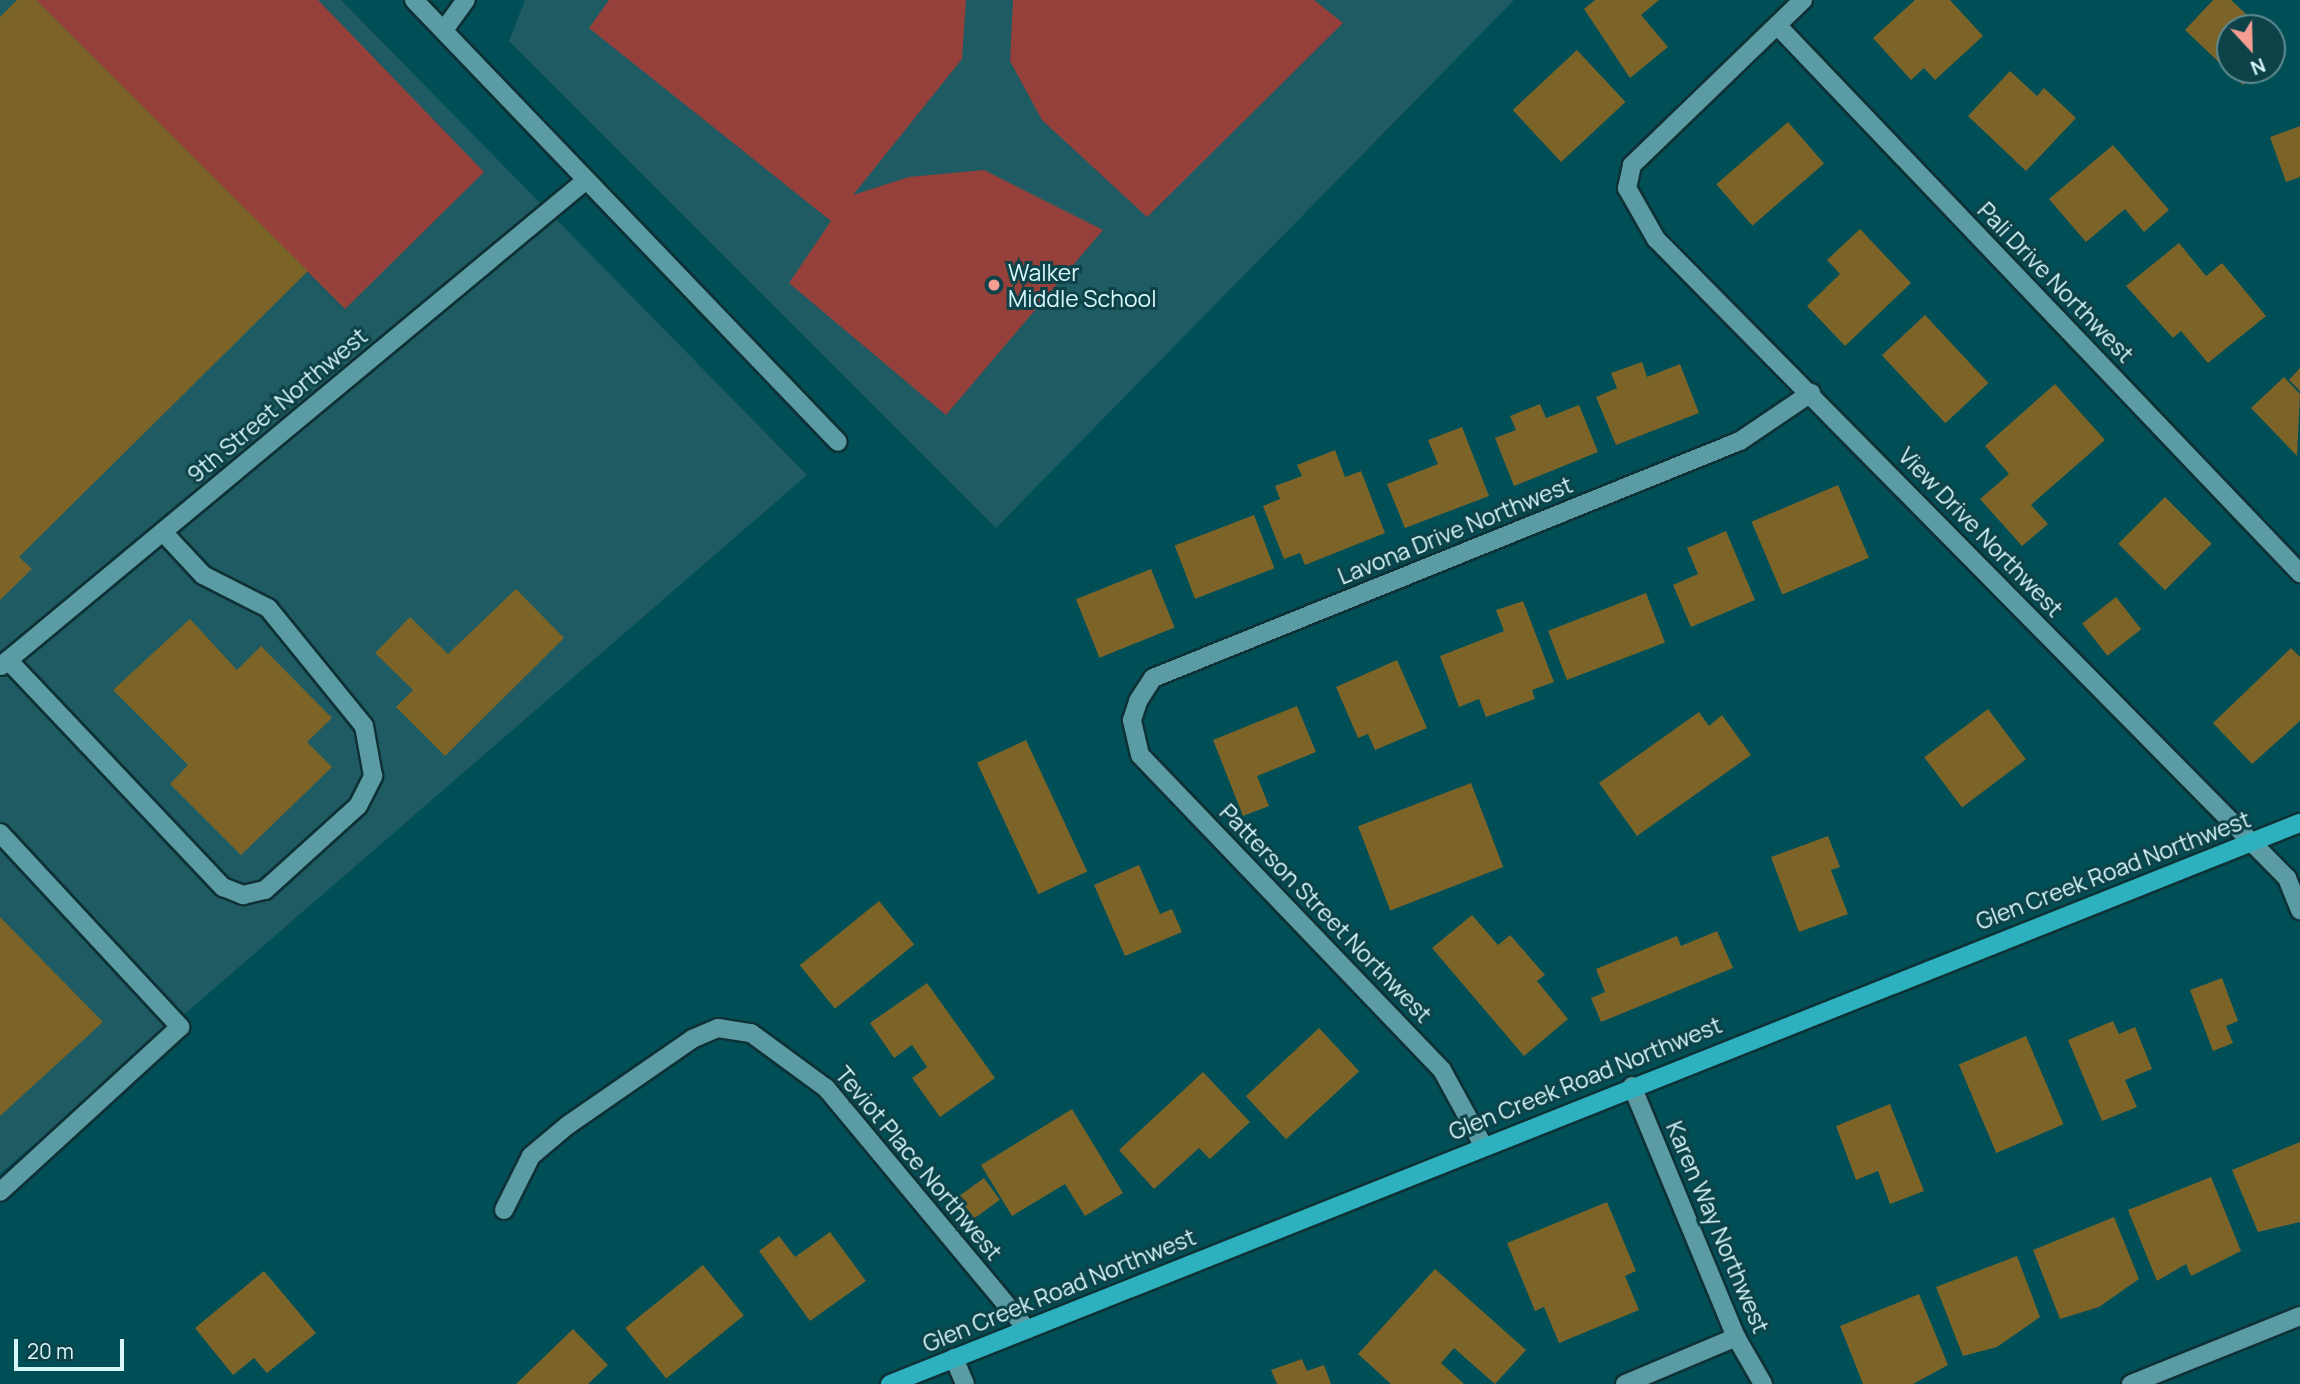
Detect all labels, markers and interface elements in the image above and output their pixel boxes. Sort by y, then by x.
north arrow [2216,14,2286,84]
text: N [2247,52,2269,81]
street label: Pali Drive Northwest [1972,196,2140,368]
place label: Walker Middle School [1008,258,1157,312]
marker: Walker Middle School [986,277,1002,293]
street label: 9th Street Northwest [181,322,373,488]
street label: View Drive Northwest [1893,442,2069,622]
street label: Lavona Drive Northwest [1334,470,1576,590]
street label: Patterson Street Northwest [1214,798,1438,1028]
street label: Glen Creek Road Northwest [1972,805,2254,935]
street label: Glen Creek Road Northwest [1445,1011,1725,1145]
street label: Teviot Place Northwest [830,1061,1008,1265]
street label: Karen Way Northwest [1661,1117,1775,1337]
street label: Glen Creek Road Northwest [919,1223,1199,1357]
scale bar [18,1324,128,1368]
text: 20 m [27,1337,74,1365]

